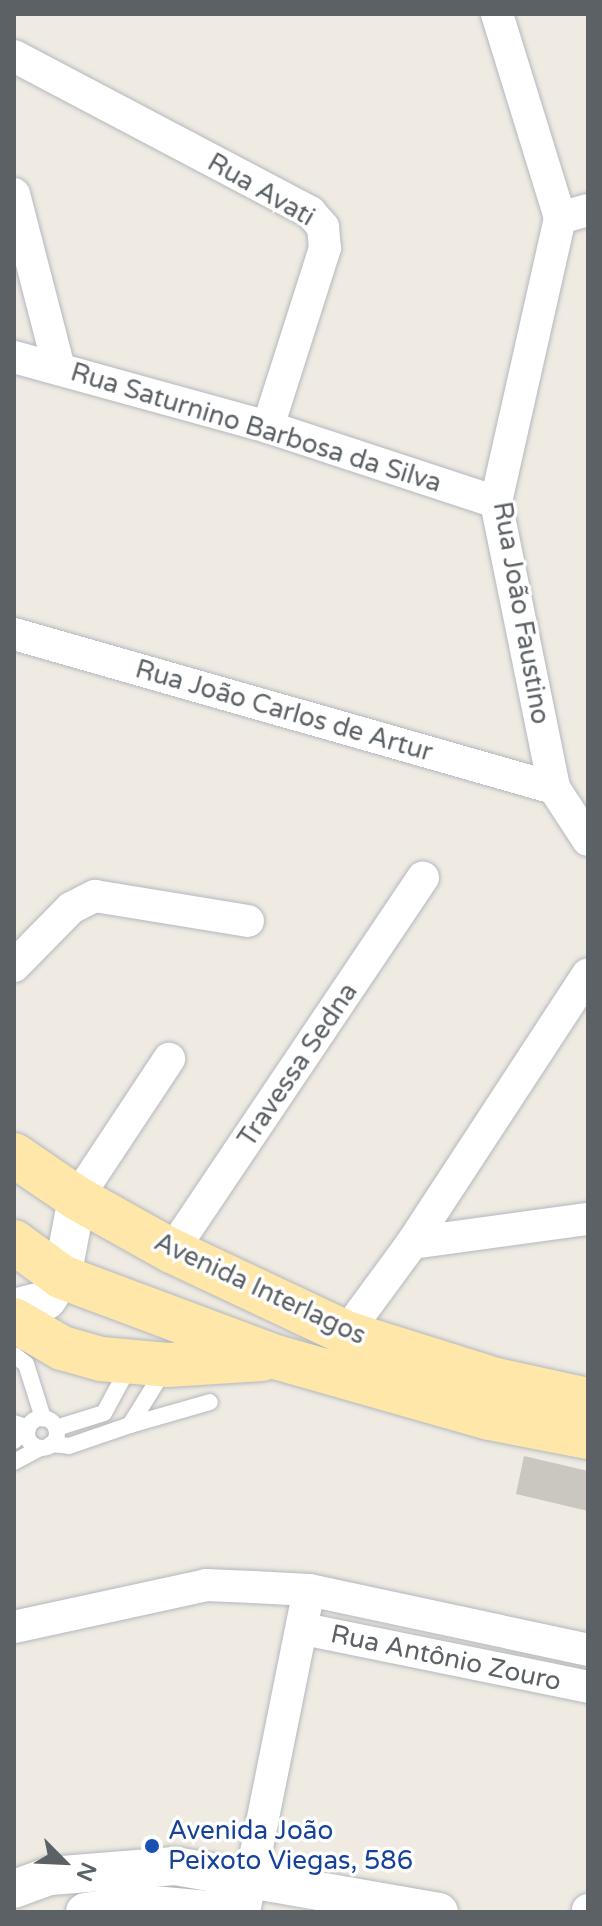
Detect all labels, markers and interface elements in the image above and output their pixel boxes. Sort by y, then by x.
street label: Rua Avati [202,147,320,233]
street label: Rua Saturnino Barbosa da Silva [67,357,445,499]
street label: Rua João Faustino [486,499,556,727]
street label: Rua João Carlos de Artur [132,654,436,768]
street label: Travessa Sedna [232,977,364,1153]
street label: Avenida Interlagos [149,1226,371,1352]
street label: Rua Antônio Zouro [328,1618,564,1698]
place label: Avenida João Peixoto Viegas, 586 [168,1815,413,1876]
north arrow [24,1822,104,1902]
marker: Avenida João Peixoto Viegas, 586 [143,1837,161,1855]
text: N [70,1858,101,1885]

